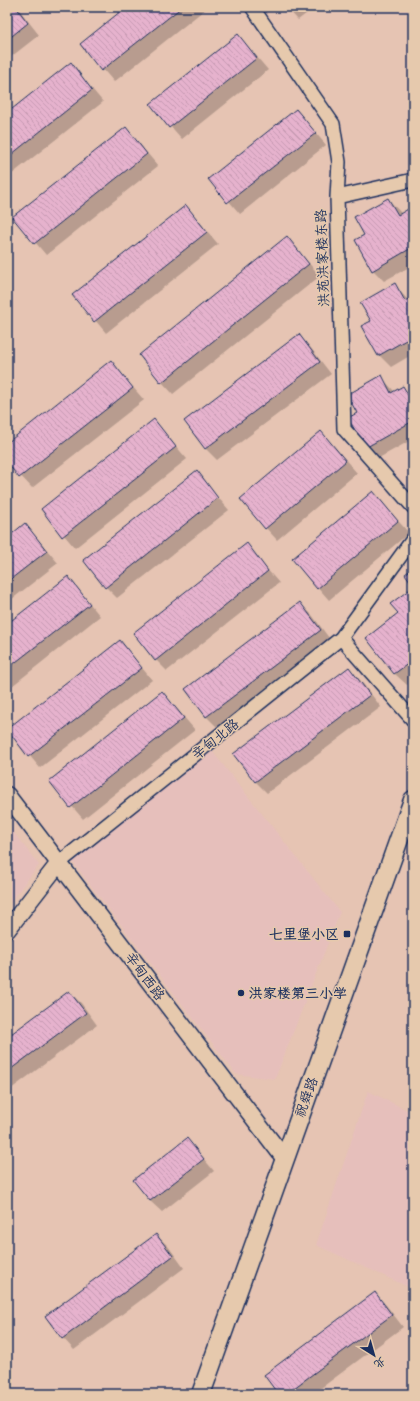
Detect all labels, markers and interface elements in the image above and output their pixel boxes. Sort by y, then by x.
street label: 洪苑洪家楼东路 [311,209,333,307]
street label: 辛甸北路 [188,714,242,764]
place label: 七里堡小区 [269,925,339,943]
marker: 七里堡小区 [342,929,352,939]
street label: 辛甸西路 [121,948,169,1004]
place label: 洪家楼第三小学 [249,984,347,1002]
marker: 洪家楼第三小学 [236,988,246,998]
street label: 祝舜路 [290,1074,322,1120]
north arrow [354,1335,394,1375]
text: 北 [371,1354,389,1372]

